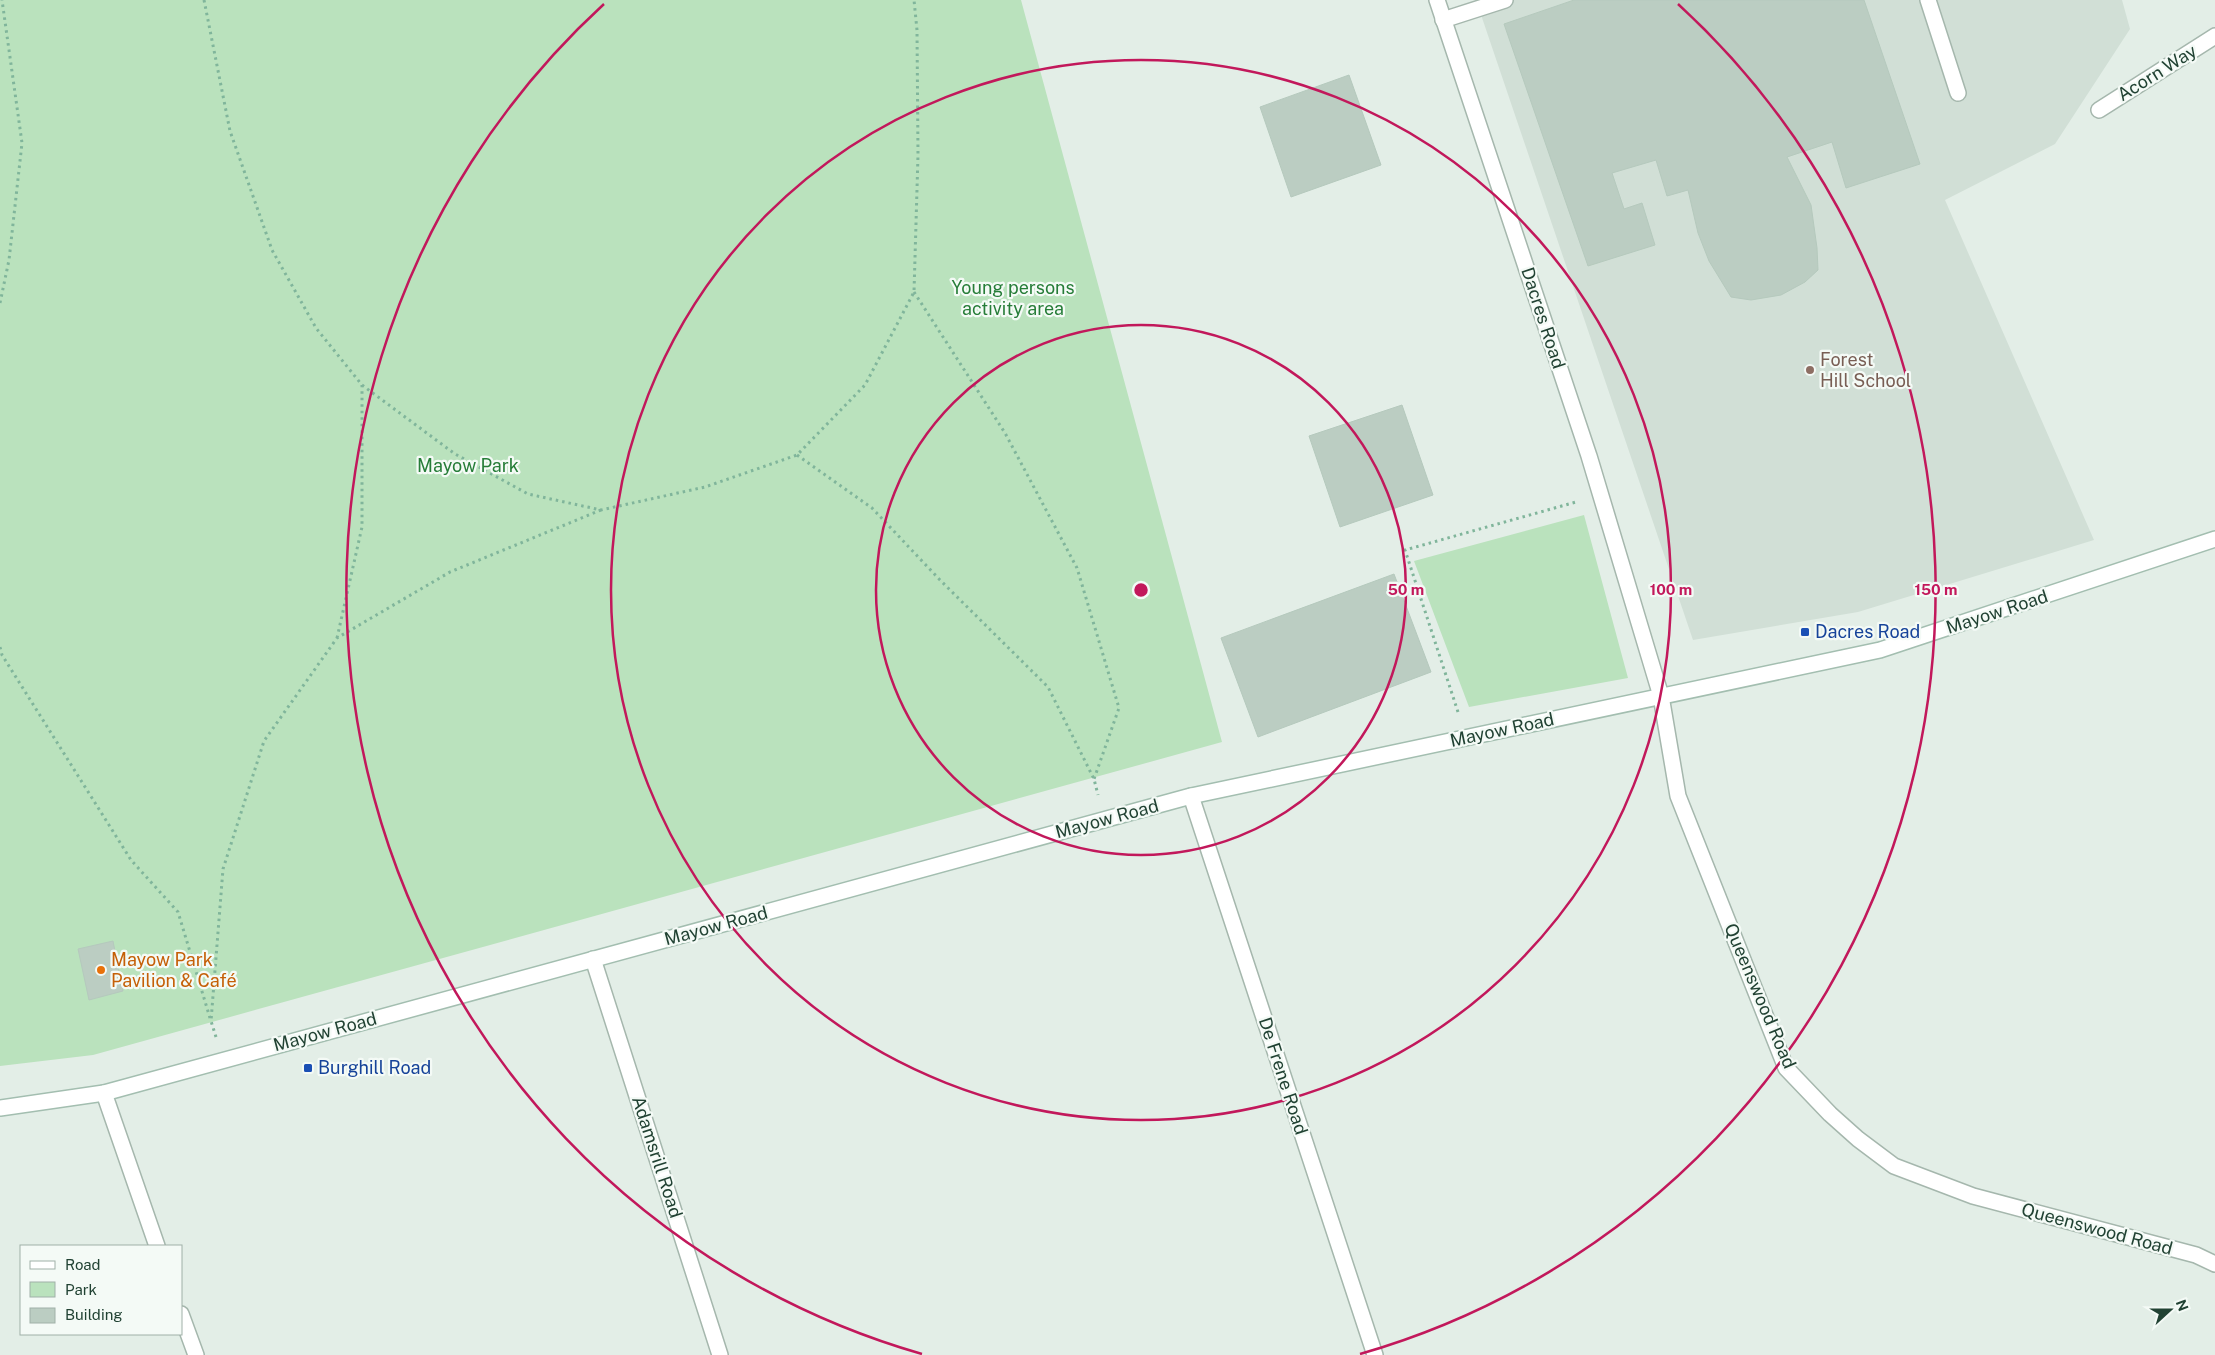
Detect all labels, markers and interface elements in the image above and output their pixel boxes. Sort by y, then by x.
street label: Acorn Way [2113,40,2201,105]
street label: Dacres Road [1517,265,1570,371]
park label: Young persons activity area [951,277,1075,319]
place label: Forest Hill School [1820,349,1911,391]
marker: Forest Hill School [1804,364,1816,376]
park label: Mayow Park [417,455,519,476]
centre of rings [1132,581,1150,599]
text: 50 m [1388,581,1424,598]
text: 100 m [1650,581,1692,598]
text: 150 m [1914,581,1958,598]
street label: Mayow Road [1943,585,2051,638]
place label: Dacres Road [1815,621,1920,642]
marker: Dacres Road [1799,626,1811,638]
street label: Mayow Road [1448,708,1556,751]
street label: Mayow Road [1053,795,1161,842]
street label: Mayow Road [662,902,770,949]
street label: Queenswood Road [1720,920,1801,1072]
place label: Mayow Park Pavilion & Café [111,949,237,991]
marker: Mayow Park Pavilion & Café [95,964,107,976]
street label: Mayow Road [271,1008,379,1055]
street label: De Frene Road [1255,1014,1312,1137]
place label: Burghill Road [318,1057,431,1078]
marker: Burghill Road [302,1062,314,1074]
street label: Adamsrill Road [628,1093,687,1221]
street label: Queenswood Road [2019,1198,2175,1259]
legend [20,1245,182,1335]
text: Road [65,1256,101,1273]
text: Park [65,1281,97,1298]
north arrow [2145,1285,2195,1335]
text: N [2173,1297,2192,1313]
text: Building [65,1306,123,1323]

